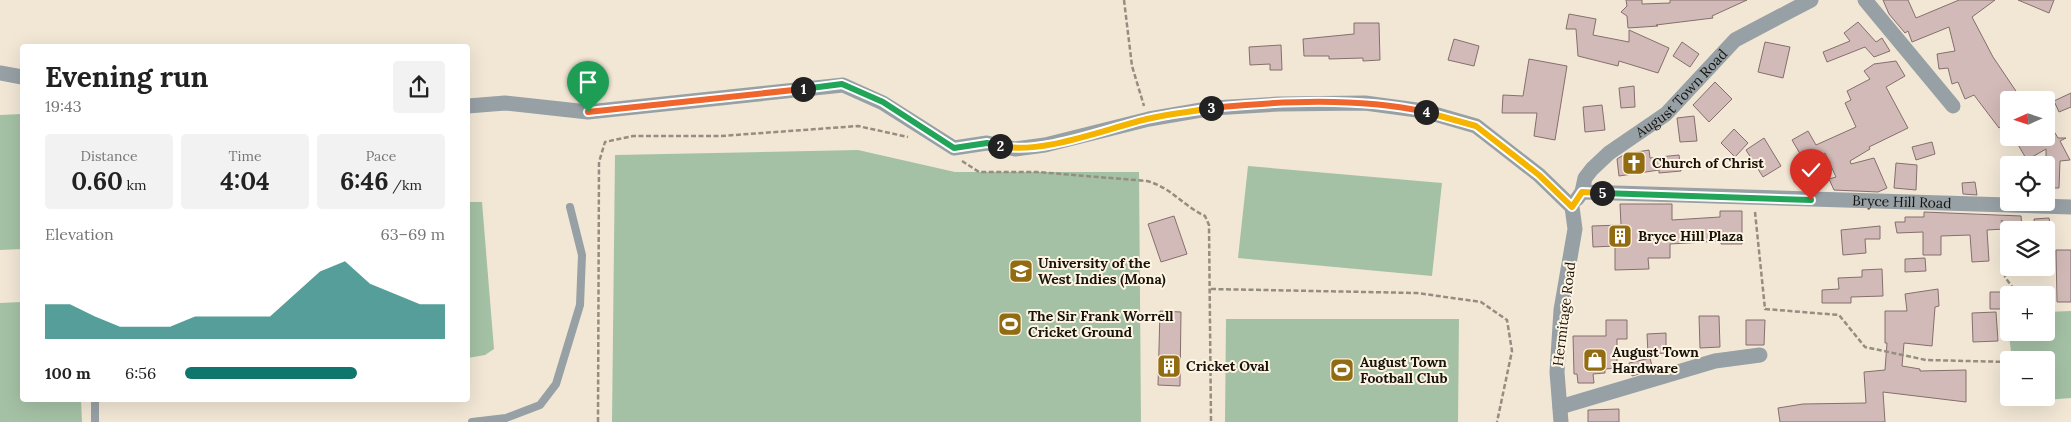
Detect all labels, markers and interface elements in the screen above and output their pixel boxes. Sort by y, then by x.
street label: August Town Road [1631,45,1731,142]
text: Evening run [45,59,208,95]
button: share [393,61,445,113]
pin [567,61,609,112]
icon: arrive [574,68,602,96]
pin: 1 [790,76,816,102]
text: 1 [801,80,806,98]
north arrow [2000,91,2055,146]
map controls [2000,91,2055,406]
text: 19:43 [45,96,82,116]
pin: 3 [1198,96,1224,120]
text: 3 [1208,99,1215,117]
pin: 4 [1414,100,1438,124]
text: 4 [1423,103,1430,121]
pin: 2 [988,134,1012,158]
text: 2 [997,137,1004,155]
text: Distance [81,147,137,165]
text: Time [229,147,262,165]
text: Pace [366,147,396,165]
pin [1790,149,1832,200]
church icon: Church of Christ [1621,150,1647,176]
place label: Church of Christ [1652,154,1764,172]
icon: check [1797,156,1825,184]
button: locate [2000,156,2055,211]
text: 0.60 [71,165,123,197]
text: 4:04 [220,165,270,197]
text: 6:46 [340,165,389,197]
text: km [123,176,147,194]
text: /km [389,176,422,194]
pin: 5 [1590,180,1614,206]
text: 5 [1599,184,1606,202]
street label: Bryce Hill Road [1852,191,1952,212]
button: layers [2000,221,2055,276]
building icon: Bryce Hill Plaza [1607,223,1633,249]
text: Elevation [45,224,114,244]
text: 63–69 m [380,224,445,244]
place label: Bryce Hill Plaza [1638,227,1744,245]
place label: University of the West Indies (Mona) [1038,254,1166,288]
school or university icon: University of the West Indies (Mona) [1008,258,1034,284]
street label: Hermitage Road [1549,261,1579,367]
button: + [2000,286,2055,341]
place label: The Sir Frank Worrell Cricket Ground [1028,307,1174,341]
sports icon: The Sir Frank Worrell Cricket Ground [997,311,1023,337]
place label: August Town Hardware [1612,343,1699,377]
shop icon: August Town Hardware [1582,347,1608,373]
button: − [2000,351,2055,406]
building icon: Cricket Oval [1156,353,1182,379]
place label: August Town Football Club [1360,353,1448,387]
place label: Cricket Oval [1186,357,1270,375]
sports icon: August Town Football Club [1329,357,1355,383]
text: 100 m [45,363,91,383]
text: 6:56 [125,363,156,383]

